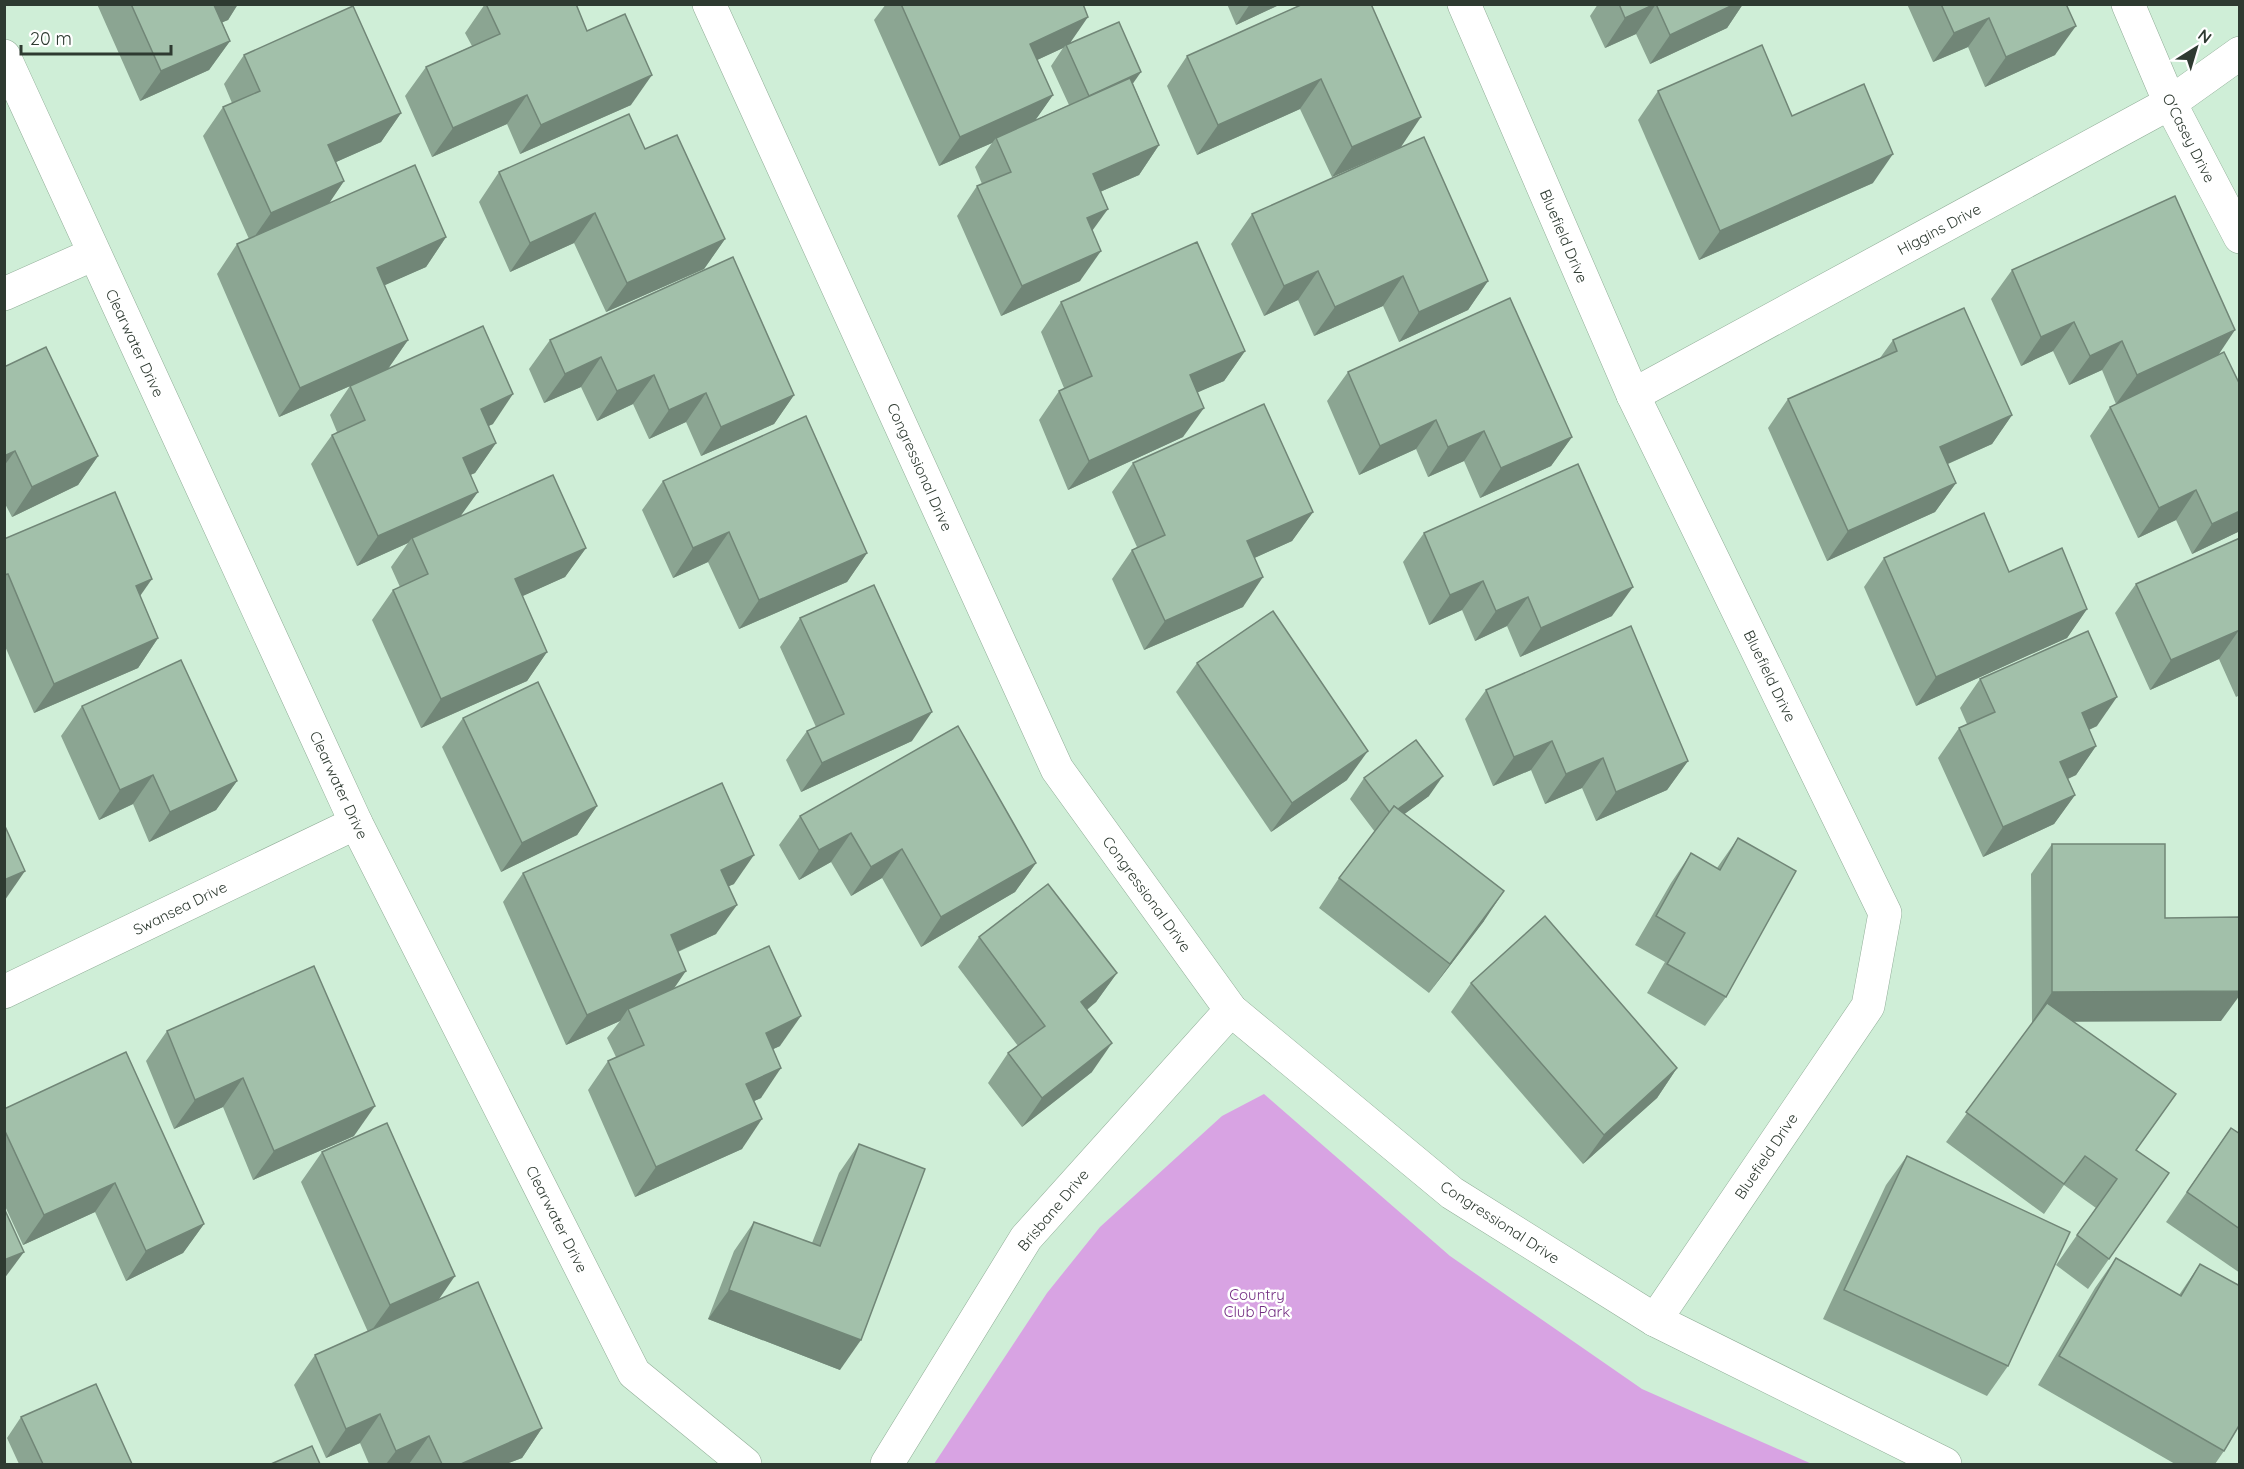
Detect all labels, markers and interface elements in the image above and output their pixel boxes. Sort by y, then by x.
scale bar [21,18,171,56]
north arrow [2166,18,2226,78]
text: N [2194,24,2216,48]
text: 20 m [30,27,72,50]
street label: O'Casey Drive [2158,90,2220,186]
street label: Bluefield Drive [1536,186,1592,286]
street label: Higgins Drive [1894,199,1984,259]
street label: Clearwater Drive [102,286,168,400]
street label: Congressional Drive [883,400,957,534]
street label: Bluefield Drive [1740,627,1800,725]
street label: Clearwater Drive [306,728,372,842]
street label: Congressional Drive [1099,832,1195,956]
street label: Swansea Drive [130,877,230,939]
street label: Bluefield Drive [1730,1109,1802,1203]
street label: Clearwater Drive [522,1163,592,1275]
street label: Brisbane Drive [1013,1165,1093,1255]
street label: Congressional Drive [1437,1176,1563,1268]
park label: Country Club Park [1224,1285,1290,1321]

